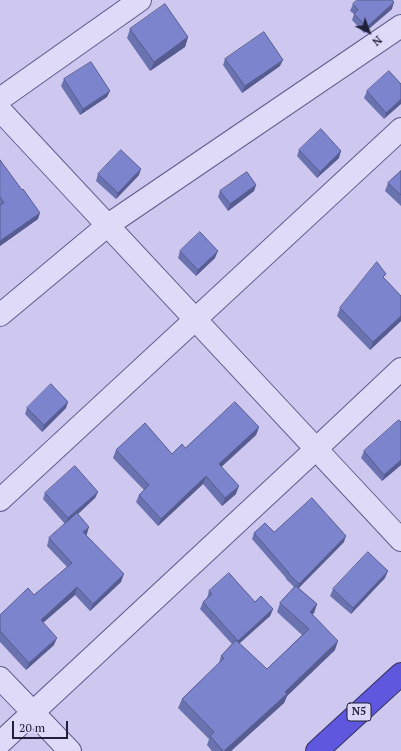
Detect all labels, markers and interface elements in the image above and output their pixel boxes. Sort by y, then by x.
north arrow [349,12,389,52]
text: N [369,33,385,49]
road number: N5 [347,703,371,721]
scale bar [14,713,70,739]
text: 20 m [19,720,45,735]

